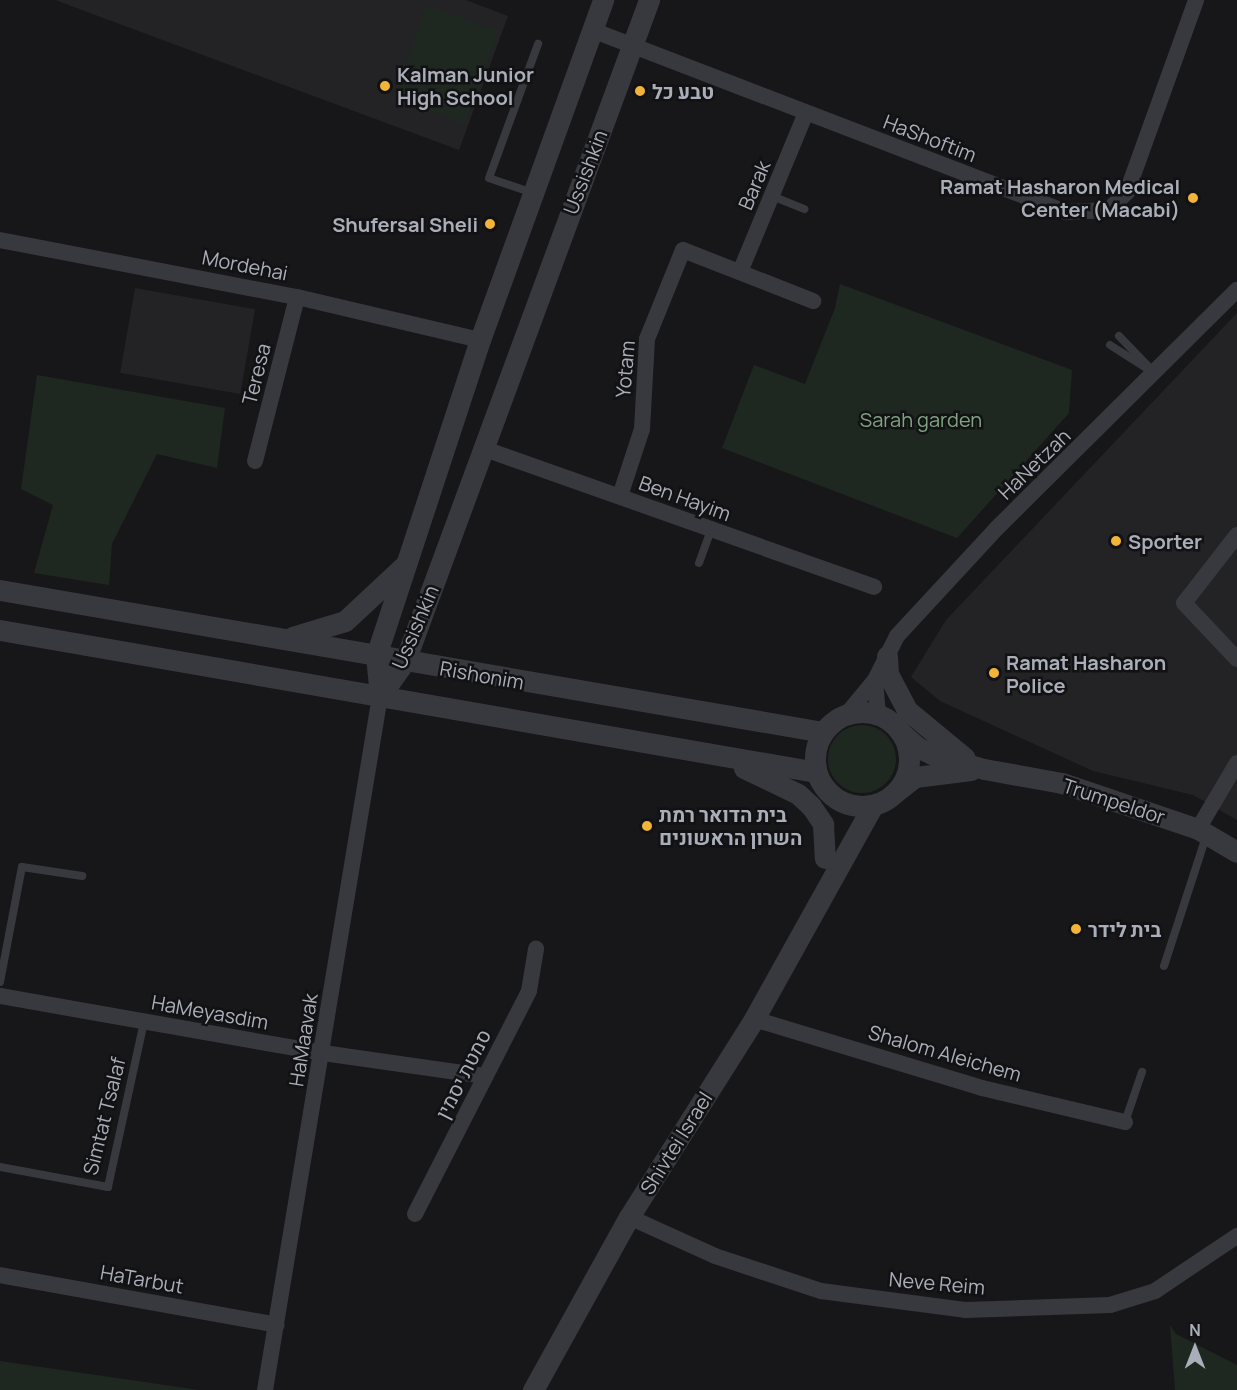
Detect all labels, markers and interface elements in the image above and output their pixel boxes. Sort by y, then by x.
place label: Kalman Junior High School [397,62,534,109]
marker: Kalman Junior High School [378,79,392,93]
place label: טבע כל [652,79,714,103]
marker: טבע כל [633,84,647,98]
street label: HaShoftim [880,109,980,167]
street label: Ussishkin [558,126,612,218]
street label: Barak [733,157,775,213]
place label: Ramat Hasharon Medical Center (Macabi) [940,174,1180,221]
marker: Ramat Hasharon Medical Center (Macabi) [1184,189,1202,207]
place label: Shufersal Sheli [332,212,478,236]
marker: Shufersal Sheli [483,217,497,231]
street label: Mordehai [200,245,290,285]
street label: Yotam [611,339,639,399]
street label: Teresa [237,341,275,407]
park label: Sarah garden [860,407,982,431]
street label: HaNetzah [993,424,1075,504]
street label: Ben Hayim [636,470,734,526]
place label: Sporter [1128,529,1202,553]
marker: Sporter [1109,534,1123,548]
street label: Ussishkin [387,582,443,672]
place label: Ramat Hasharon Police [1006,650,1166,697]
street label: Rishonim [438,656,526,694]
marker: Ramat Hasharon Police [987,666,1001,680]
street label: Trumpeldor [1060,773,1168,829]
place label: בית הדואר רמת השרון הראשונים [659,802,802,849]
marker: בית הדואר רמת השרון הראשונים [640,819,654,833]
place label: בית לידר [1088,917,1161,941]
marker: בית לידר [1069,922,1083,936]
street label: HaMeyasdim [150,990,270,1034]
street label: HaMaavak [284,992,322,1088]
street label: Shalom Aleichem [866,1020,1024,1086]
street label: סמטת יסמין [430,1025,496,1123]
street label: Simtat Tsalaf [78,1055,130,1177]
street label: Shivtei Israel [635,1087,717,1199]
street label: HaTarbut [98,1260,186,1298]
street label: Neve Reim [888,1267,986,1299]
north arrow [1165,1318,1225,1378]
text: N [1189,1319,1201,1341]

